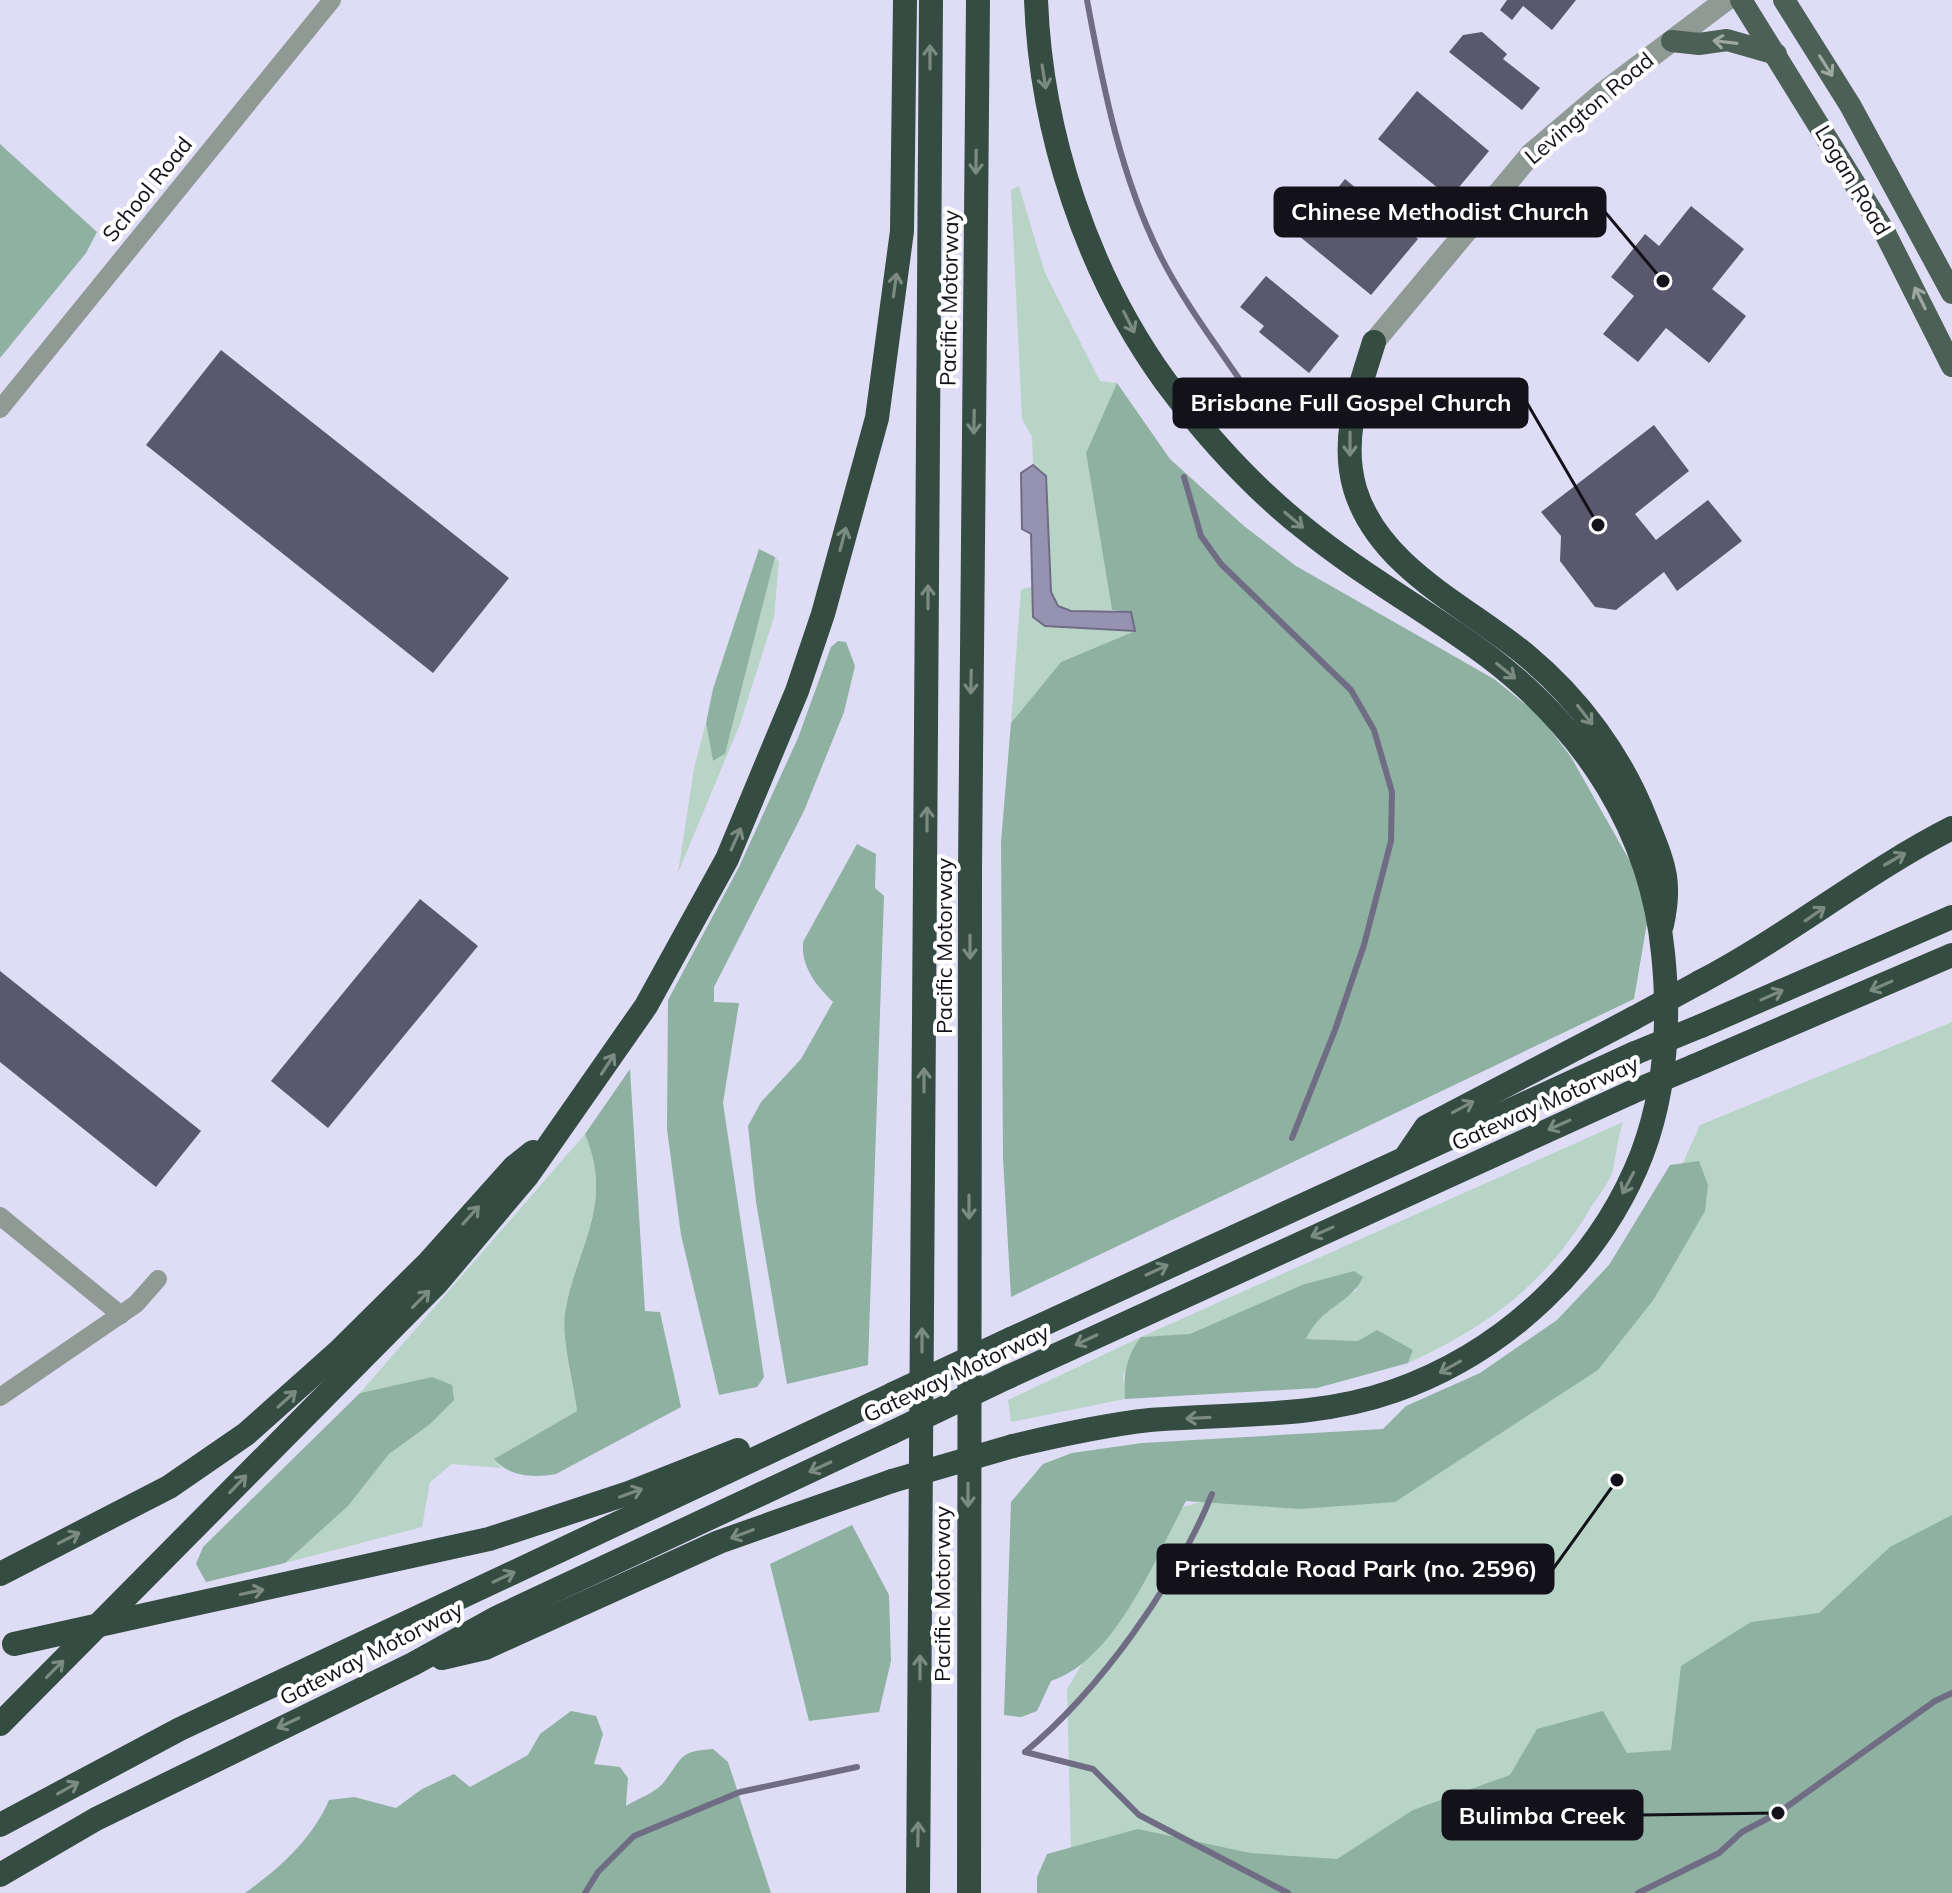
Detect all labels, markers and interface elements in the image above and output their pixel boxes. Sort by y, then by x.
one-way arrow [1712,34,1738,49]
one-way arrow [923,44,938,71]
street label: Levington Road [1519,46,1659,170]
one-way arrow [1818,54,1834,77]
one-way arrow [1037,64,1052,90]
street label: Logan Road [1809,120,1897,240]
street label: School Road [96,131,198,247]
one-way arrow [968,148,984,175]
callout: Chinese Methodist Church [1275,188,1605,236]
text: Chinese Methodist Church [1291,196,1589,226]
street label: Pacific Motorway [933,209,965,386]
one-way arrow [888,273,903,298]
one-way arrow [1911,287,1927,311]
one-way arrow [1121,309,1137,333]
callout: Brisbane Full Gospel Church [1174,379,1527,427]
text: Brisbane Full Gospel Church [1191,387,1511,417]
one-way arrow [966,408,982,435]
one-way arrow [1342,430,1358,457]
one-way arrow [1284,511,1304,529]
one-way arrow [837,527,852,553]
one-way arrow [920,584,936,611]
one-way arrow [1495,662,1516,679]
one-way arrow [964,668,979,695]
one-way arrow [1576,704,1593,725]
one-way arrow [919,806,935,833]
one-way arrow [729,827,744,851]
one-way arrow [1883,851,1906,867]
street label: Pacific Motorway [930,858,958,1034]
one-way arrow [1803,906,1825,922]
one-way arrow [962,933,978,960]
one-way arrow [1869,980,1893,995]
one-way arrow [1759,986,1784,1001]
street label: Gateway Motorway [1447,1049,1643,1157]
one-way arrow [600,1054,616,1076]
one-way arrow [917,1067,932,1094]
one-way arrow [1450,1099,1474,1115]
one-way arrow [1547,1118,1571,1133]
one-way arrow [1620,1171,1636,1195]
one-way arrow [961,1193,977,1220]
one-way arrow [462,1205,480,1225]
one-way arrow [1310,1225,1334,1240]
one-way arrow [1145,1261,1169,1276]
one-way arrow [411,1290,431,1309]
street label: Gateway Motorway [859,1318,1054,1428]
one-way arrow [914,1327,930,1354]
one-way arrow [1074,1333,1098,1348]
one-way arrow [1439,1359,1462,1375]
one-way arrow [277,1390,297,1408]
one-way arrow [1185,1411,1212,1426]
one-way arrow [809,1460,833,1475]
one-way arrow [228,1475,247,1494]
one-way arrow [960,1481,976,1508]
one-way arrow [618,1484,643,1499]
street label: Pacific Motorway [928,1506,956,1682]
one-way arrow [731,1528,755,1542]
one-way arrow [57,1530,81,1546]
callout: Priestdale Road Park (no. 2596) [1158,1545,1553,1593]
text: Priestdale Road Park (no. 2596) [1174,1553,1538,1583]
one-way arrow [491,1569,515,1584]
one-way arrow [239,1584,265,1599]
street label: Gateway Motorway [275,1595,468,1711]
one-way arrow [912,1654,928,1681]
one-way arrow [45,1660,64,1679]
one-way arrow [277,1716,301,1731]
one-way arrow [56,1779,80,1795]
callout: Bulimba Creek [1443,1791,1642,1839]
text: Bulimba Creek [1459,1800,1626,1830]
one-way arrow [911,1821,926,1848]

